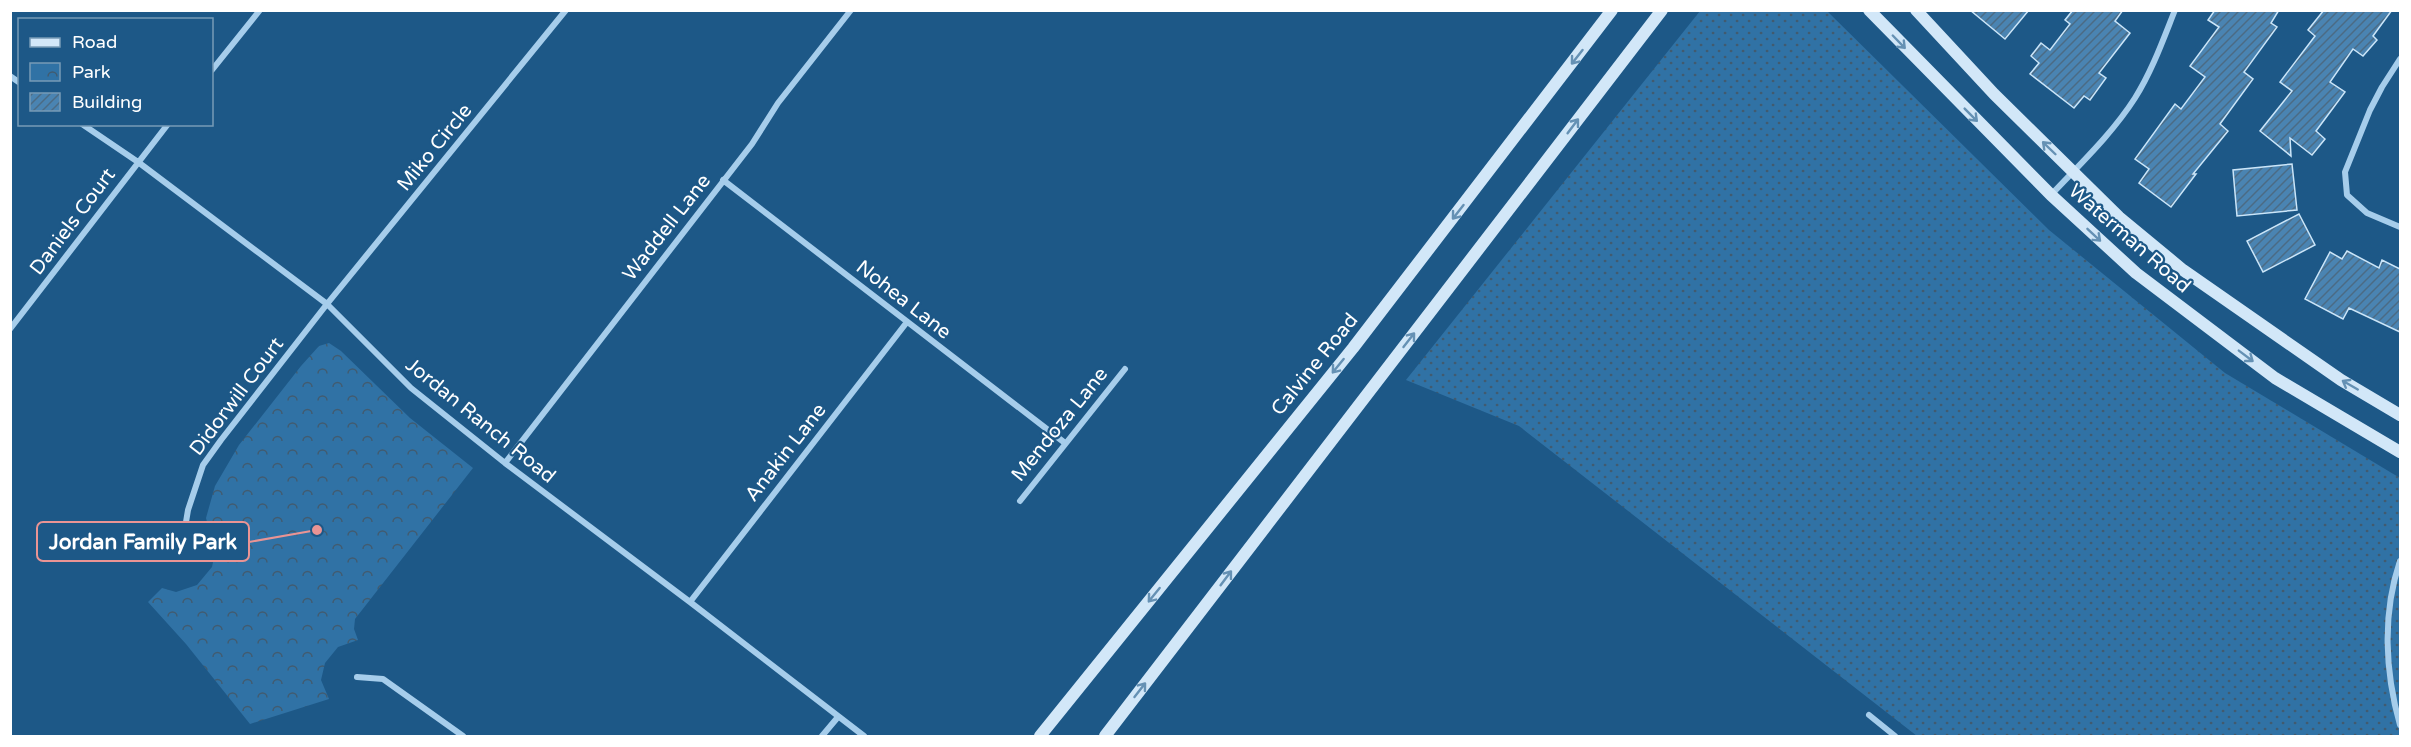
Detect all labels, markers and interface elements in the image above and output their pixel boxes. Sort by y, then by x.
legend [18,18,213,126]
text: Road [72,31,117,53]
one-way arrow [1892,34,1906,49]
one-way arrow [1570,49,1583,65]
text: Park [72,61,111,83]
text: Building [72,91,142,113]
street label: Miko Circle [392,99,477,196]
one-way arrow [1963,108,1978,123]
one-way arrow [1567,119,1580,135]
one-way arrow [2042,141,2057,155]
street label: Daniels Court [25,163,121,280]
street label: Waddell Lane [618,170,716,286]
street label: Waterman Road [2063,179,2195,298]
one-way arrow [1451,203,1464,219]
one-way arrow [2086,228,2101,242]
street label: Nohea Lane [851,255,956,344]
street label: Calvine Road [1266,309,1363,421]
one-way arrow [1402,332,1415,348]
street label: Didorwill Court [185,333,289,460]
one-way arrow [2238,350,2254,362]
street label: Jordan Ranch Road [401,353,560,489]
one-way arrow [1332,357,1345,373]
street label: Mendoza Lane [1006,363,1113,487]
one-way arrow [2342,379,2359,391]
street label: Anakin Lane [740,399,831,506]
callout: Jordan Family Park [37,522,249,561]
text: Jordan Family Park [48,530,237,555]
one-way arrow [1220,570,1233,586]
one-way arrow [1148,586,1161,602]
one-way arrow [1134,682,1147,698]

